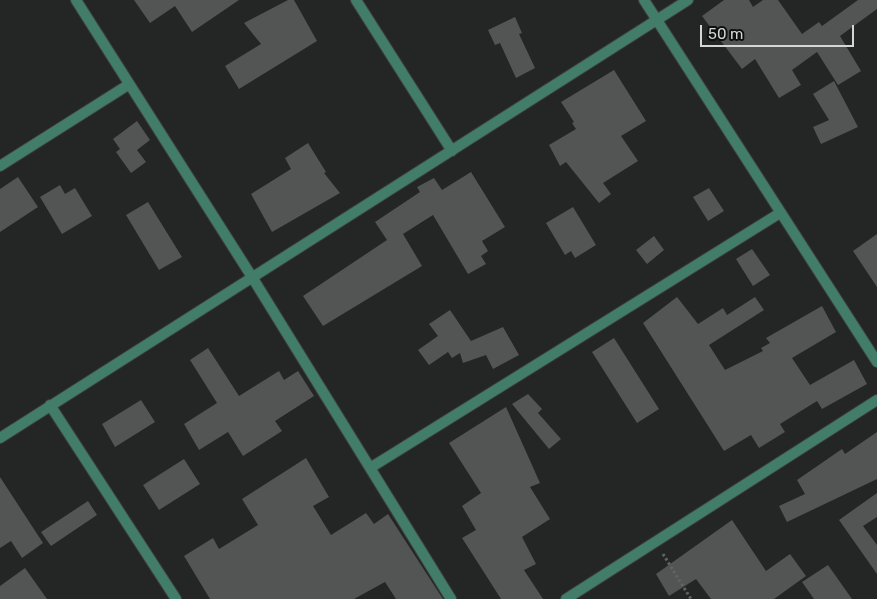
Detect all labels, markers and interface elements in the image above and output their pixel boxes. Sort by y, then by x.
scale bar [702,15,856,47]
text: 50 m [708,25,743,43]

